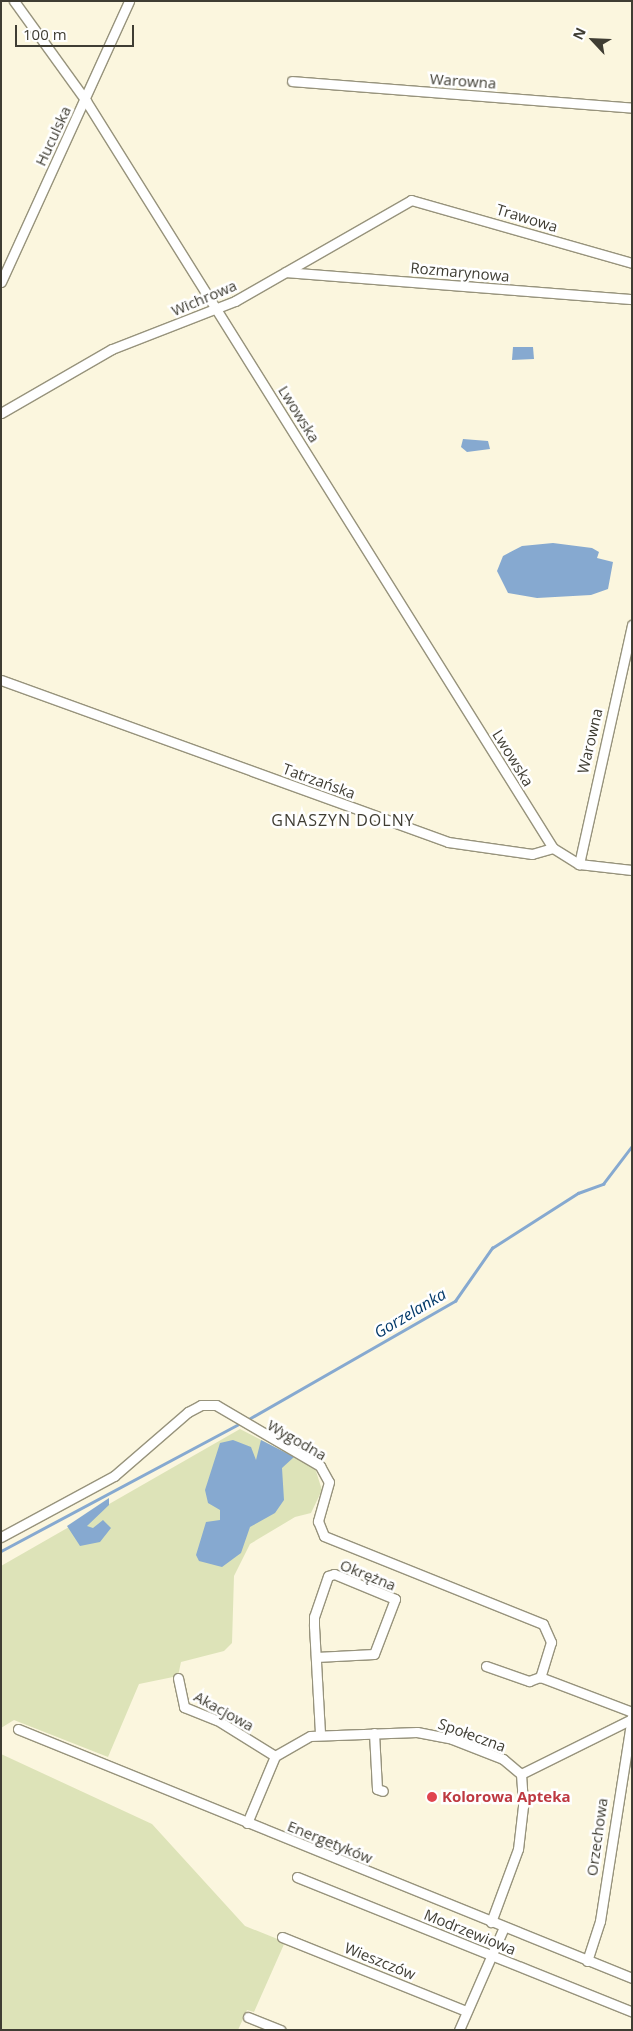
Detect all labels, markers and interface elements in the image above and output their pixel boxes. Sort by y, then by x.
scale bar [18,15,136,47]
north arrow [568,15,618,65]
text: 100 m [23,24,67,44]
text: N [568,24,590,43]
street label: Warowna [429,70,497,92]
street label: Huculska [31,103,75,169]
street label: Trawowa [494,200,560,236]
street label: Rozmarynowa [410,259,510,285]
street label: Wichrowa [169,276,239,320]
street label: Lwowska [275,382,323,446]
street label: Warowna [574,707,606,775]
street label: Lwowska [489,726,537,790]
street label: Tatrzańska [280,760,358,802]
district label: GNASZYN DOLNY [270,810,416,830]
water label: Gorzelanka [371,1284,449,1342]
street label: Wygodna [264,1416,330,1464]
street label: Okrężna [337,1556,399,1594]
street label: Akacjowa [191,1687,257,1735]
street label: Społeczna [436,1715,508,1755]
place label: Kolorowa Apteka [442,1788,571,1806]
marker: Kolorowa Apteka [426,1791,438,1803]
street label: Orzechowa [583,1797,611,1877]
street label: Energetyków [285,1817,375,1867]
street label: Modrzewiowa [421,1905,519,1959]
street label: Wieszczów [342,1939,418,1983]

